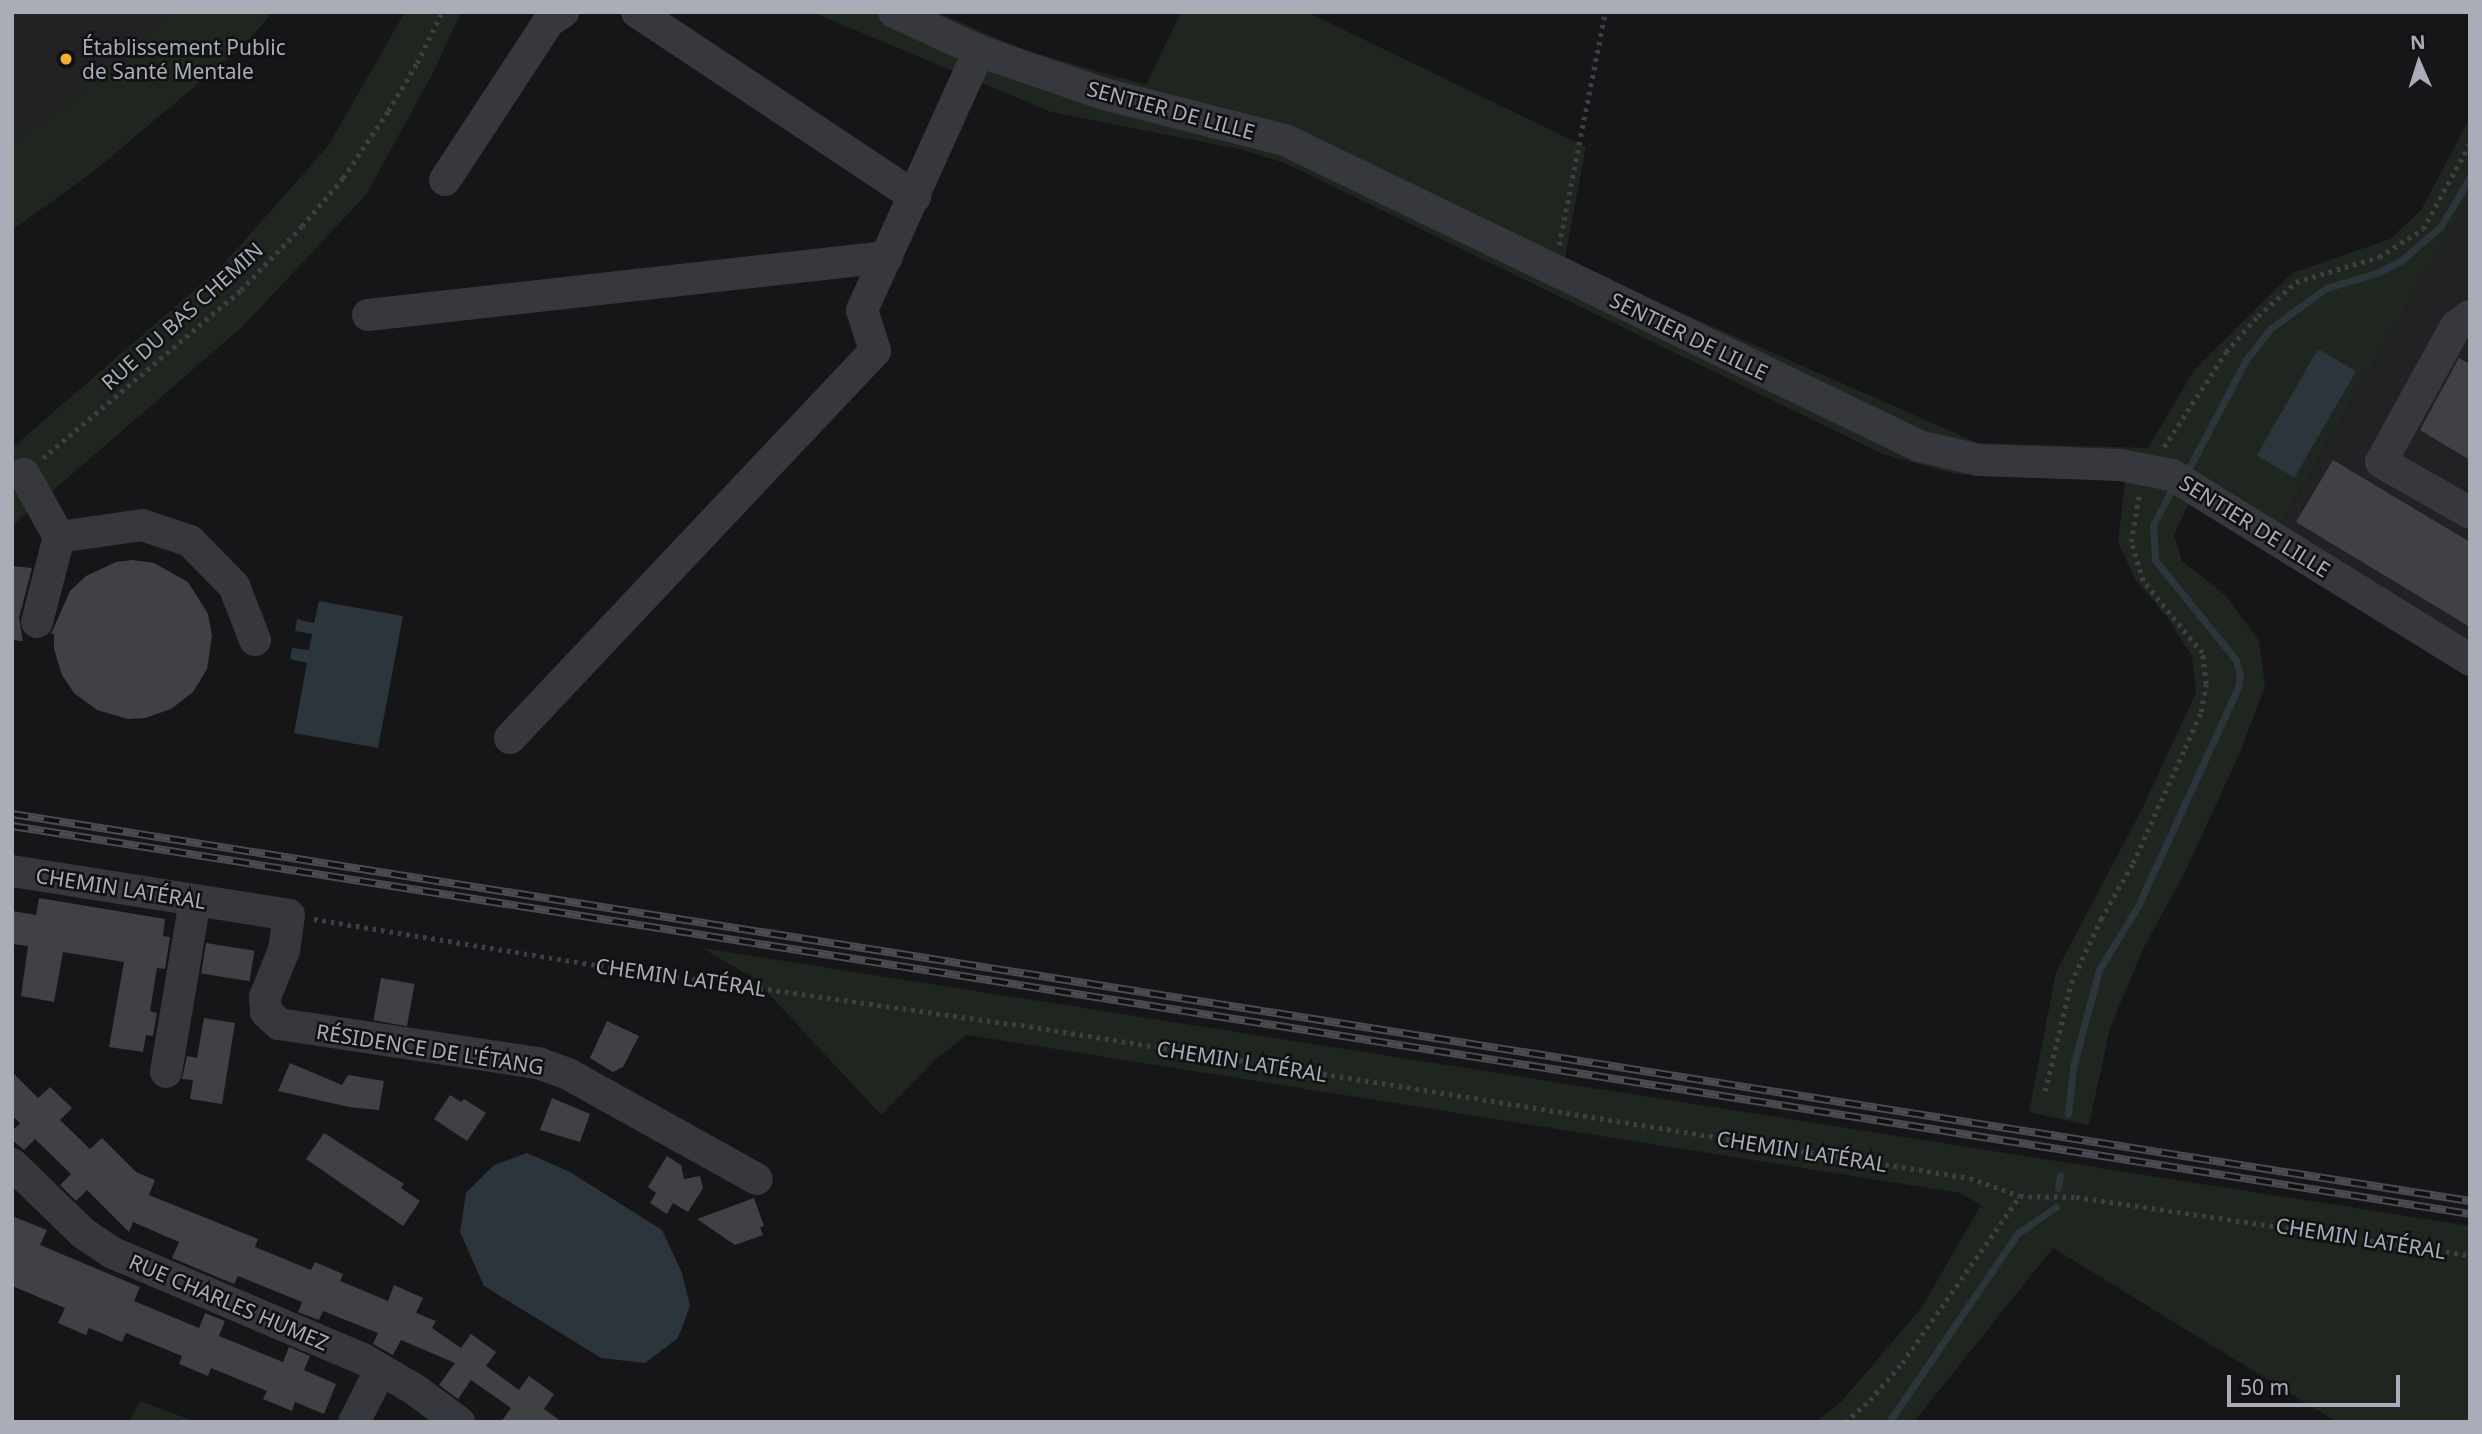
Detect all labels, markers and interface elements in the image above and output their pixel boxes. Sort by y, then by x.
north arrow [2384,28,2454,98]
text: N [2409,29,2426,55]
place label: Établissement Public de Santé Mentale [82,34,286,84]
marker: Établissement Public de Santé Mentale [56,49,76,69]
street label: SENTIER DE LILLE [1084,76,1258,144]
street label: RUE DU BAS CHEMIN [96,237,268,395]
street label: SENTIER DE LILLE [1606,287,1772,385]
street label: SENTIER DE LILLE [2175,470,2335,582]
street label: CHEMIN LATÉRAL [34,862,208,914]
street label: CHEMIN LATÉRAL [594,953,768,1001]
street label: RÉSIDENCE DE L'ÉTANG [315,1019,545,1079]
street label: CHEMIN LATÉRAL [1155,1035,1329,1087]
street label: CHEMIN LATÉRAL [1715,1125,1889,1177]
street label: CHEMIN LATÉRAL [2274,1212,2448,1264]
street label: RUE CHARLES HUMEZ [126,1249,332,1355]
scale bar [2230,1360,2403,1404]
text: 50 m [2240,1373,2289,1401]

